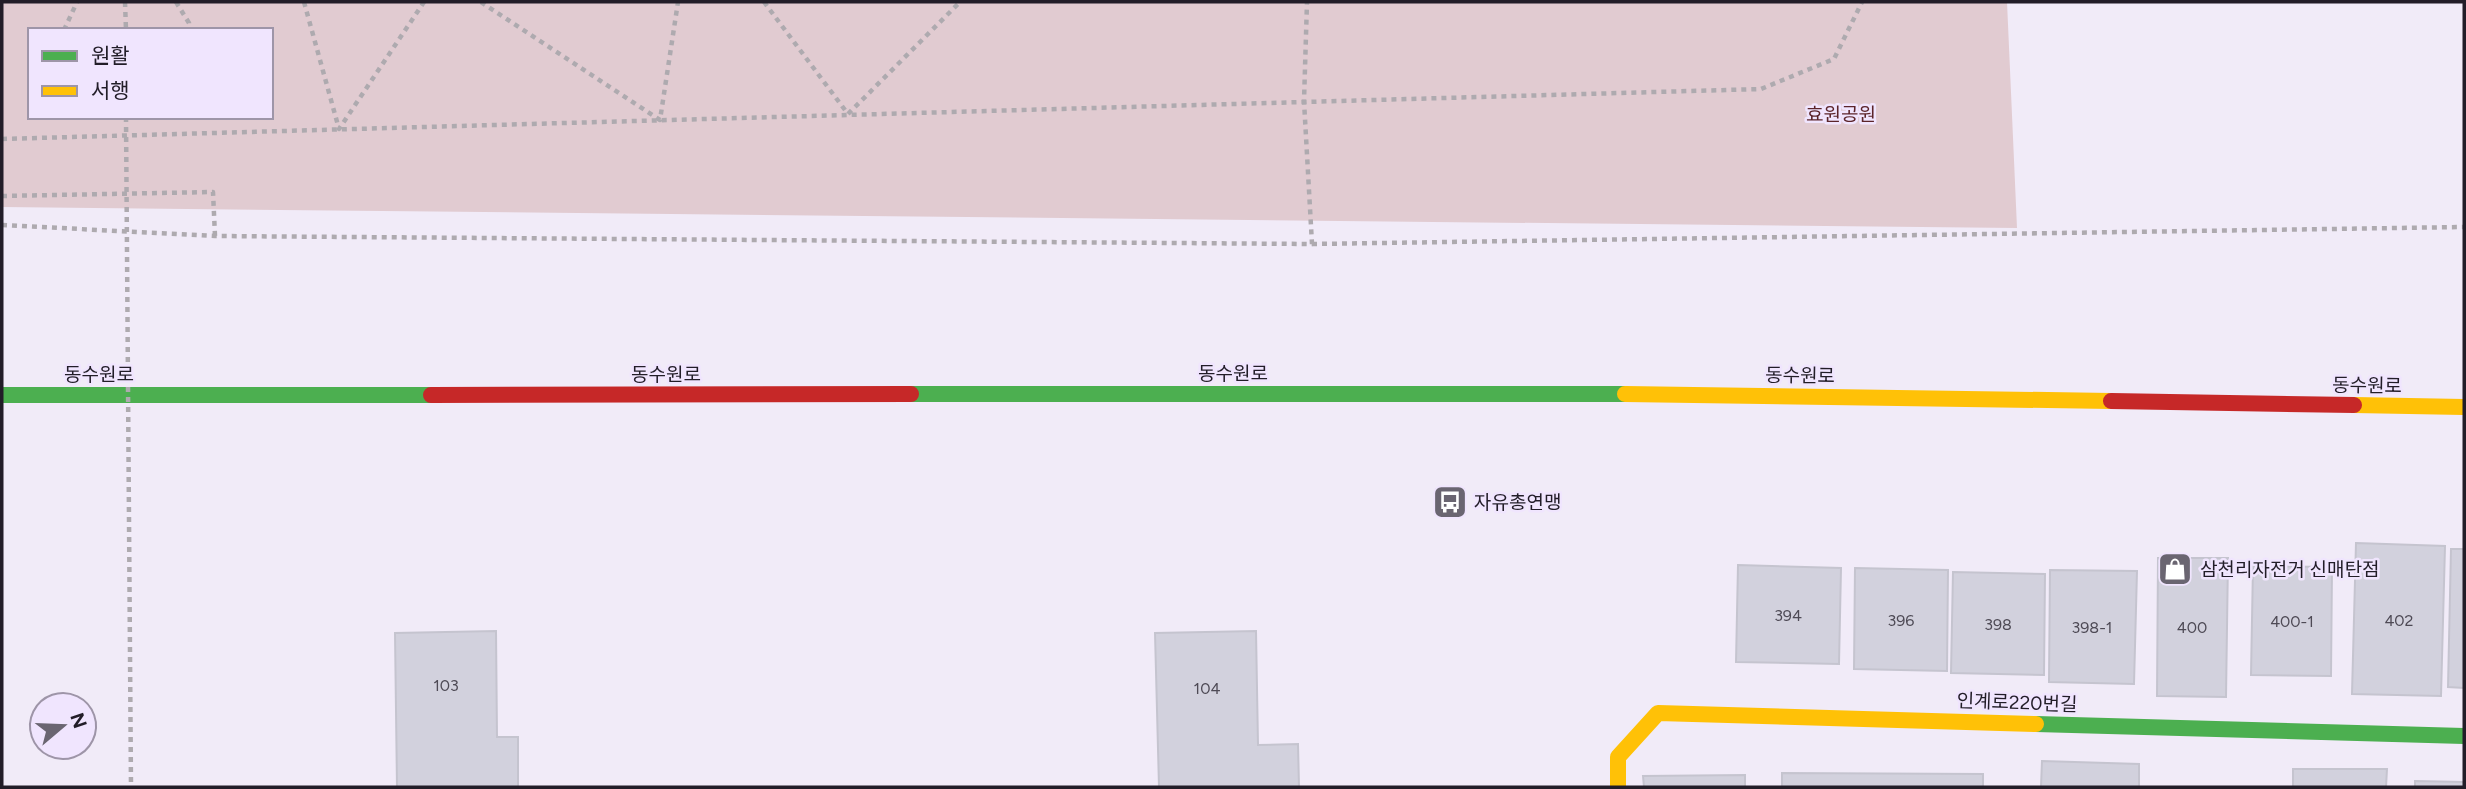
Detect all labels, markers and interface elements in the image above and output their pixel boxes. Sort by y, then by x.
legend [28,28,273,119]
text: 원활 [91,43,130,68]
text: 서행 [91,78,130,103]
park label: 효원공원 [1806,103,1876,126]
street label: 동수원로 [1198,362,1268,385]
street label: 동수원로 [64,363,134,386]
street label: 동수원로 [631,363,701,386]
street label: 동수원로 [1765,363,1835,388]
street label: 동수원로 [2332,373,2402,398]
bus stop icon: 자유총연맹 [1431,483,1469,521]
place label: 자유총연맹 [1474,491,1561,514]
shop icon: 삼천리자전거 신매탄점 [2156,550,2194,588]
place label: 삼천리자전거 신매탄점 [2200,558,2380,581]
house number: 394 [1774,606,1802,625]
house number: 396 [1888,611,1914,630]
house number: 402 [2384,611,2414,630]
house number: 400-1 [2270,612,2314,631]
house number: 398 [1984,615,2012,634]
house number: 398-1 [2072,618,2112,637]
house number: 400 [2177,618,2207,637]
house number: 103 [433,676,459,695]
house number: 104 [1194,679,1220,698]
street label: 인계로220번길 [1956,689,2078,716]
north arrow [28,691,98,761]
text: N [65,710,92,731]

